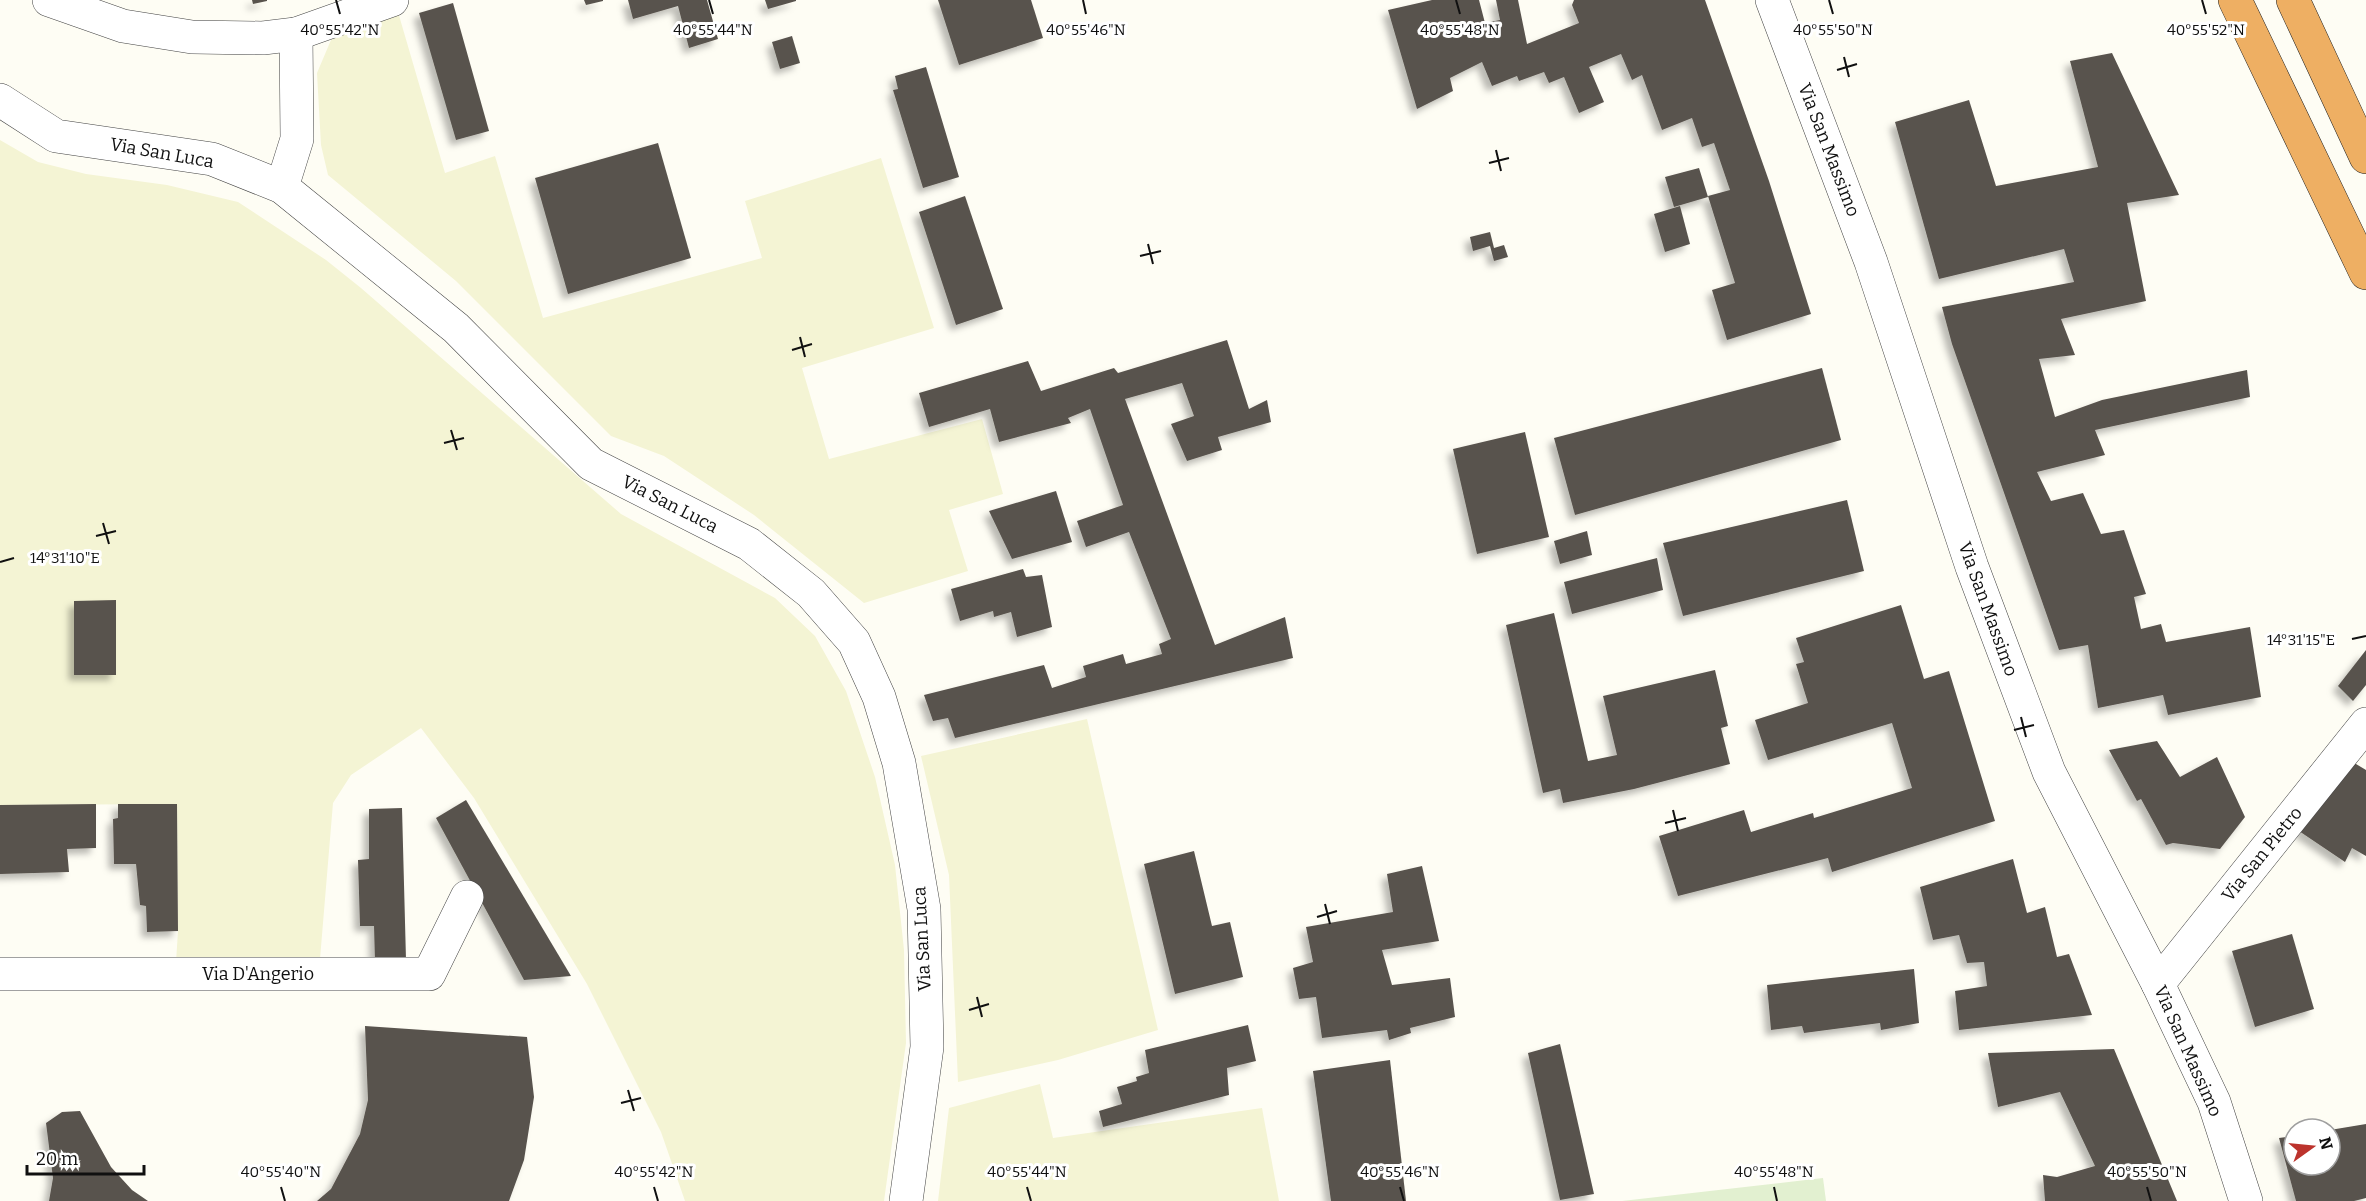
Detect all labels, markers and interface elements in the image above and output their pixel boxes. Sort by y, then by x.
text: 40°55'42"N [301,21,380,39]
text: 40°55'44"N [673,21,753,39]
text: 40°55'46"N [1046,21,1126,39]
text: 40°55'48"N [1420,21,1500,39]
text: 40°55'50"N [1793,21,1873,39]
text: 40°55'52"N [2167,21,2245,39]
street label: Via San Massimo [1793,80,1865,220]
street label: Via San Luca [108,133,216,173]
street label: Via San Luca [618,470,722,538]
street label: Via San Massimo [1954,539,2022,679]
text: 14°31'10"E [30,549,100,567]
text: 14°31'15"E [2267,631,2335,649]
street label: Via San Pietro [2217,802,2307,906]
street label: Via San Luca [908,886,936,992]
street label: Via D'Angerio [202,963,314,985]
street label: Via San Massimo [2149,982,2227,1120]
north arrow [2282,1117,2342,1177]
text: N [2315,1135,2337,1152]
scale bar [27,1138,144,1176]
text: 20 m [36,1148,78,1170]
text: 40°55'40"N [241,1163,321,1181]
text: 40°55'42"N [615,1163,694,1181]
text: 40°55'44"N [987,1163,1067,1181]
text: 40°55'46"N [1360,1163,1440,1181]
text: 40°55'48"N [1734,1163,1814,1181]
text: 40°55'50"N [2107,1163,2187,1181]

